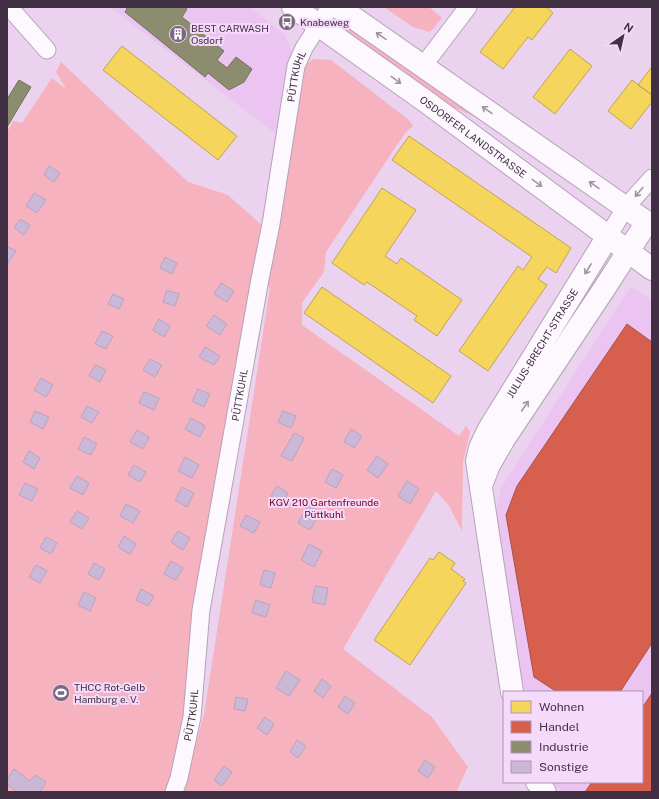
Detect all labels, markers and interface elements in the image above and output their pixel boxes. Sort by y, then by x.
bus stop icon: Knabeweg [277,12,297,32]
place label: Knabeweg [300,16,349,28]
north arrow [603,16,643,56]
text: N [622,20,636,35]
place label: BEST CARWASH Osdorf [191,22,269,46]
building icon: BEST CARWASH Osdorf [168,24,188,44]
one-way arrow [375,32,386,40]
street label: PÜTTKUHL [284,48,308,103]
one-way arrow [390,76,401,84]
street label: OSDORFER LANDSTRASSE [418,93,529,180]
one-way arrow [482,106,493,114]
one-way arrow [532,179,543,187]
one-way arrow [589,181,600,189]
one-way arrow [635,187,644,197]
one-way arrow [583,263,591,275]
street label: JULIUS-BRECHT-STRASSE [504,286,580,400]
street label: PÜTTKUHL [229,368,250,422]
one-way arrow [521,401,529,412]
park label: KGV 210 Gartenfreunde Püttkuhl [269,496,379,520]
place label: THCC Rot-Gelb Hamburg e. V. [74,681,145,705]
sports icon: THCC Rot-Gelb Hamburg e. V. [51,683,71,703]
street label: PÜTTKUHL [181,688,200,742]
legend [503,691,643,783]
text: Wohnen [539,700,584,714]
text: Handel [539,720,580,734]
text: Industrie [539,740,589,754]
text: Sonstige [539,760,589,774]

